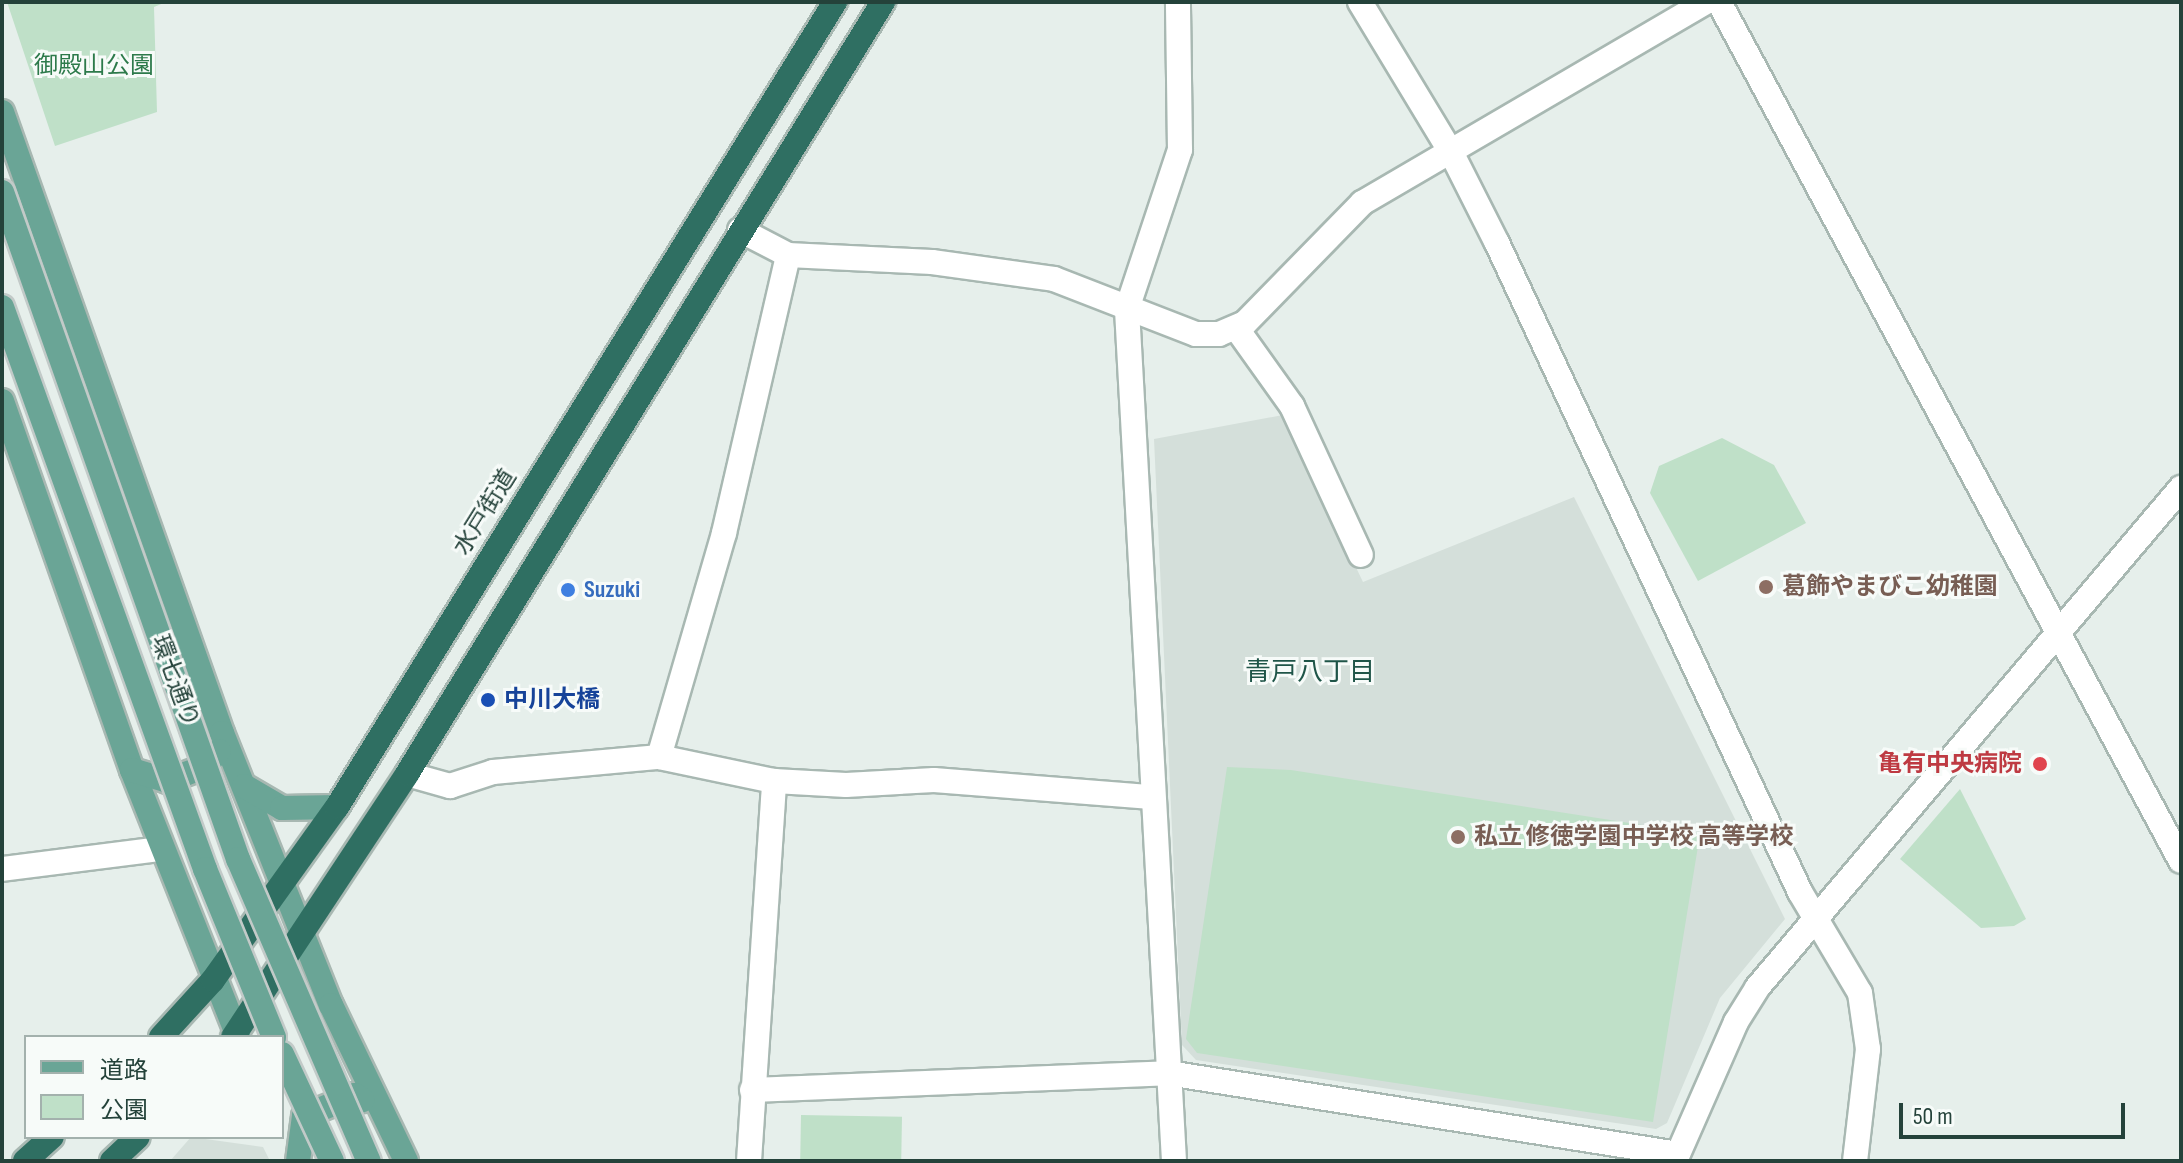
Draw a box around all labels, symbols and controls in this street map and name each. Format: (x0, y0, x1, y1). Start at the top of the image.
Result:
park label: 御殿山公園 (34, 52, 154, 80)
street label: 水戸街道 (447, 464, 523, 560)
place label: 葛飾やまびこ幼稚園 (1782, 573, 1998, 601)
place label: Suzuki (584, 576, 640, 604)
marker: 葛飾やまびこ幼稚園 (1757, 578, 1775, 596)
marker: Suzuki (559, 581, 577, 599)
street label: 環七通り (145, 631, 205, 731)
district label: 青戸八丁目 (1245, 657, 1375, 689)
place label: 中川大橋 (504, 686, 600, 714)
marker: 中川大橋 (479, 691, 497, 709)
place label: 亀有中央病院 (1878, 750, 2022, 778)
marker: 亀有中央病院 (2029, 753, 2051, 775)
place label: 私立 修徳学園中学校 高等学校 (1474, 823, 1793, 851)
marker: 私立 修徳学園中学校 高等学校 (1449, 828, 1467, 846)
legend (24, 1035, 284, 1139)
text: 道路 (100, 1056, 148, 1085)
scale bar (1903, 1087, 2129, 1137)
text: 公園 (100, 1096, 148, 1125)
text: 50 m (1913, 1102, 1953, 1131)

